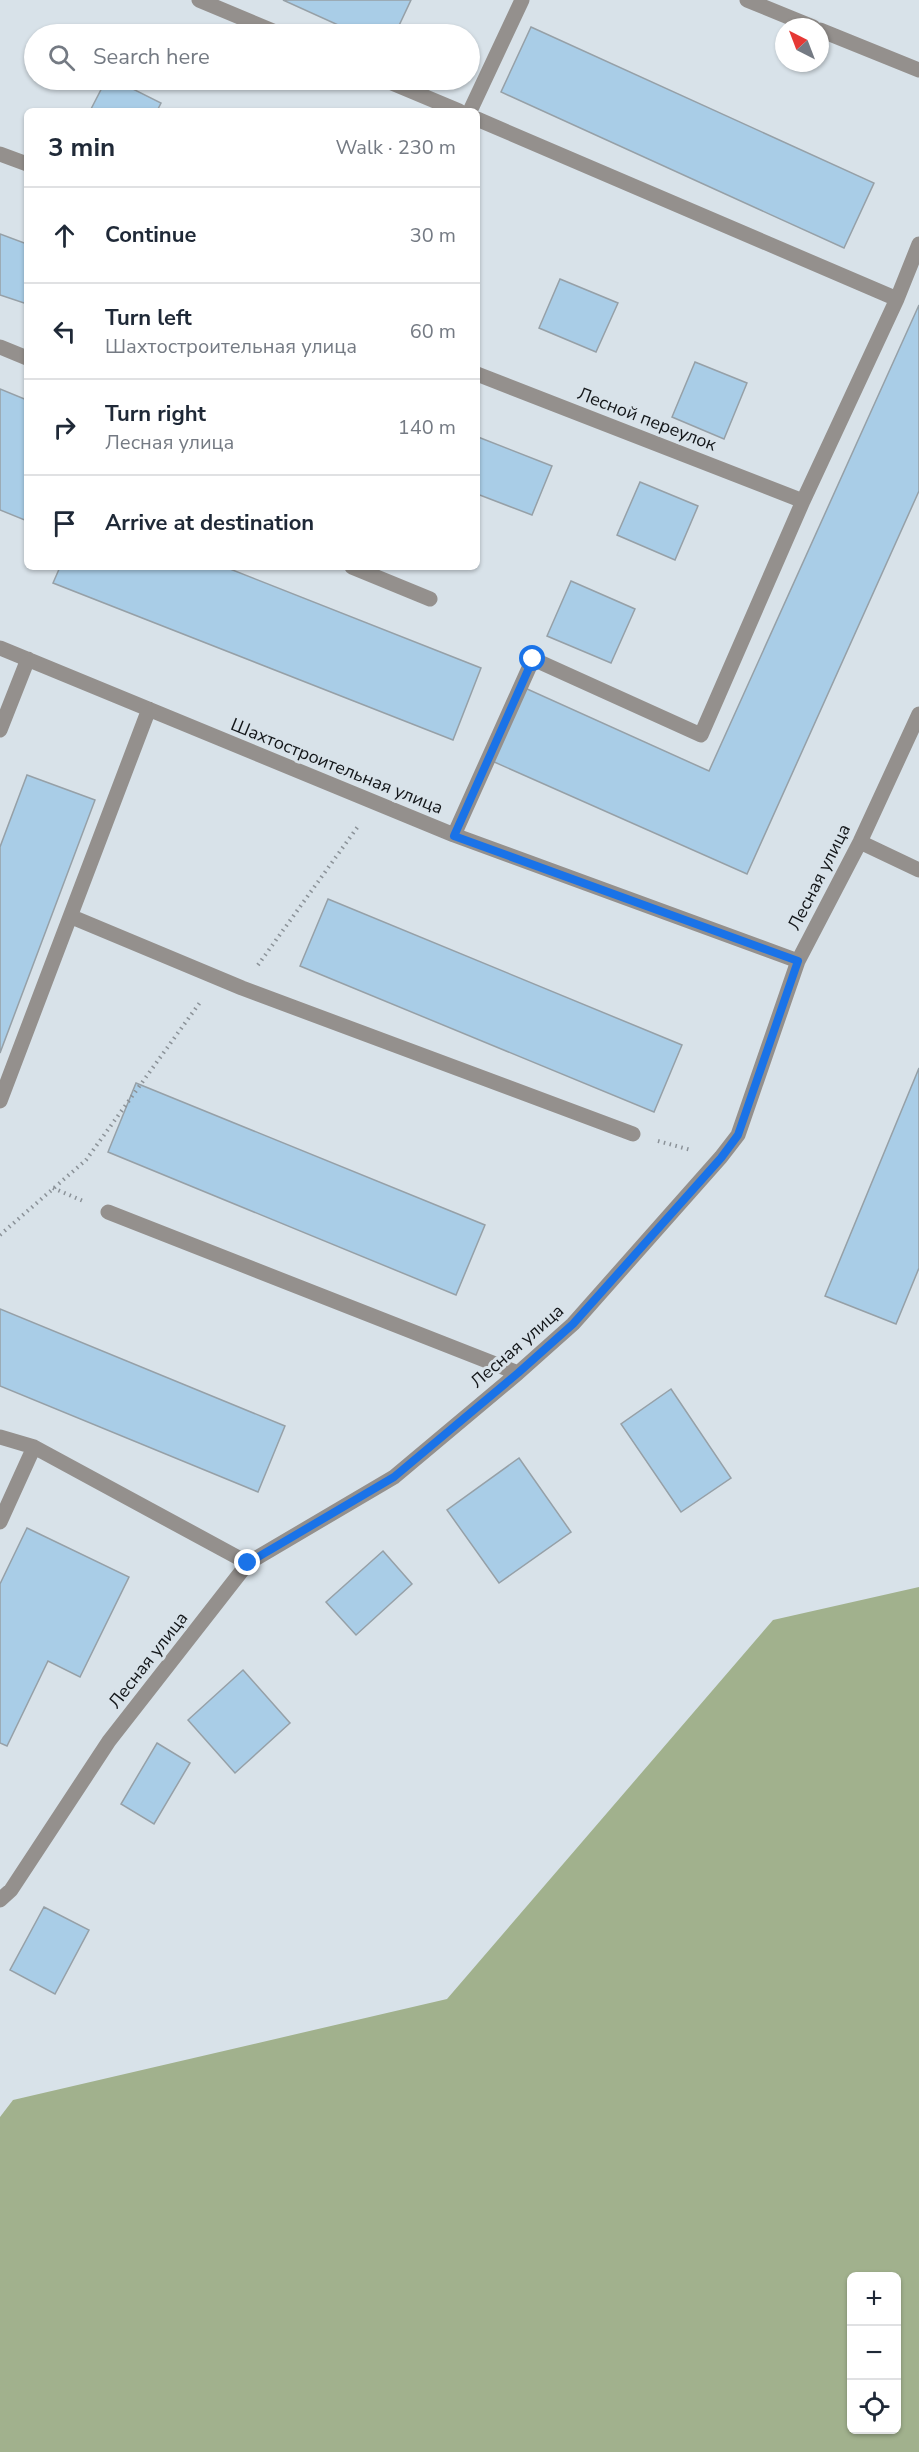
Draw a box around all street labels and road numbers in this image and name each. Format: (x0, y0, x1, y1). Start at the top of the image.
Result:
street label: Лесной переулок (574, 381, 720, 457)
street label: Шахтостроительная улица (227, 712, 447, 820)
street label: Лесная улица (782, 820, 856, 934)
street label: Лесная улица (465, 1299, 569, 1393)
street label: Лесная улица (103, 1607, 193, 1713)

